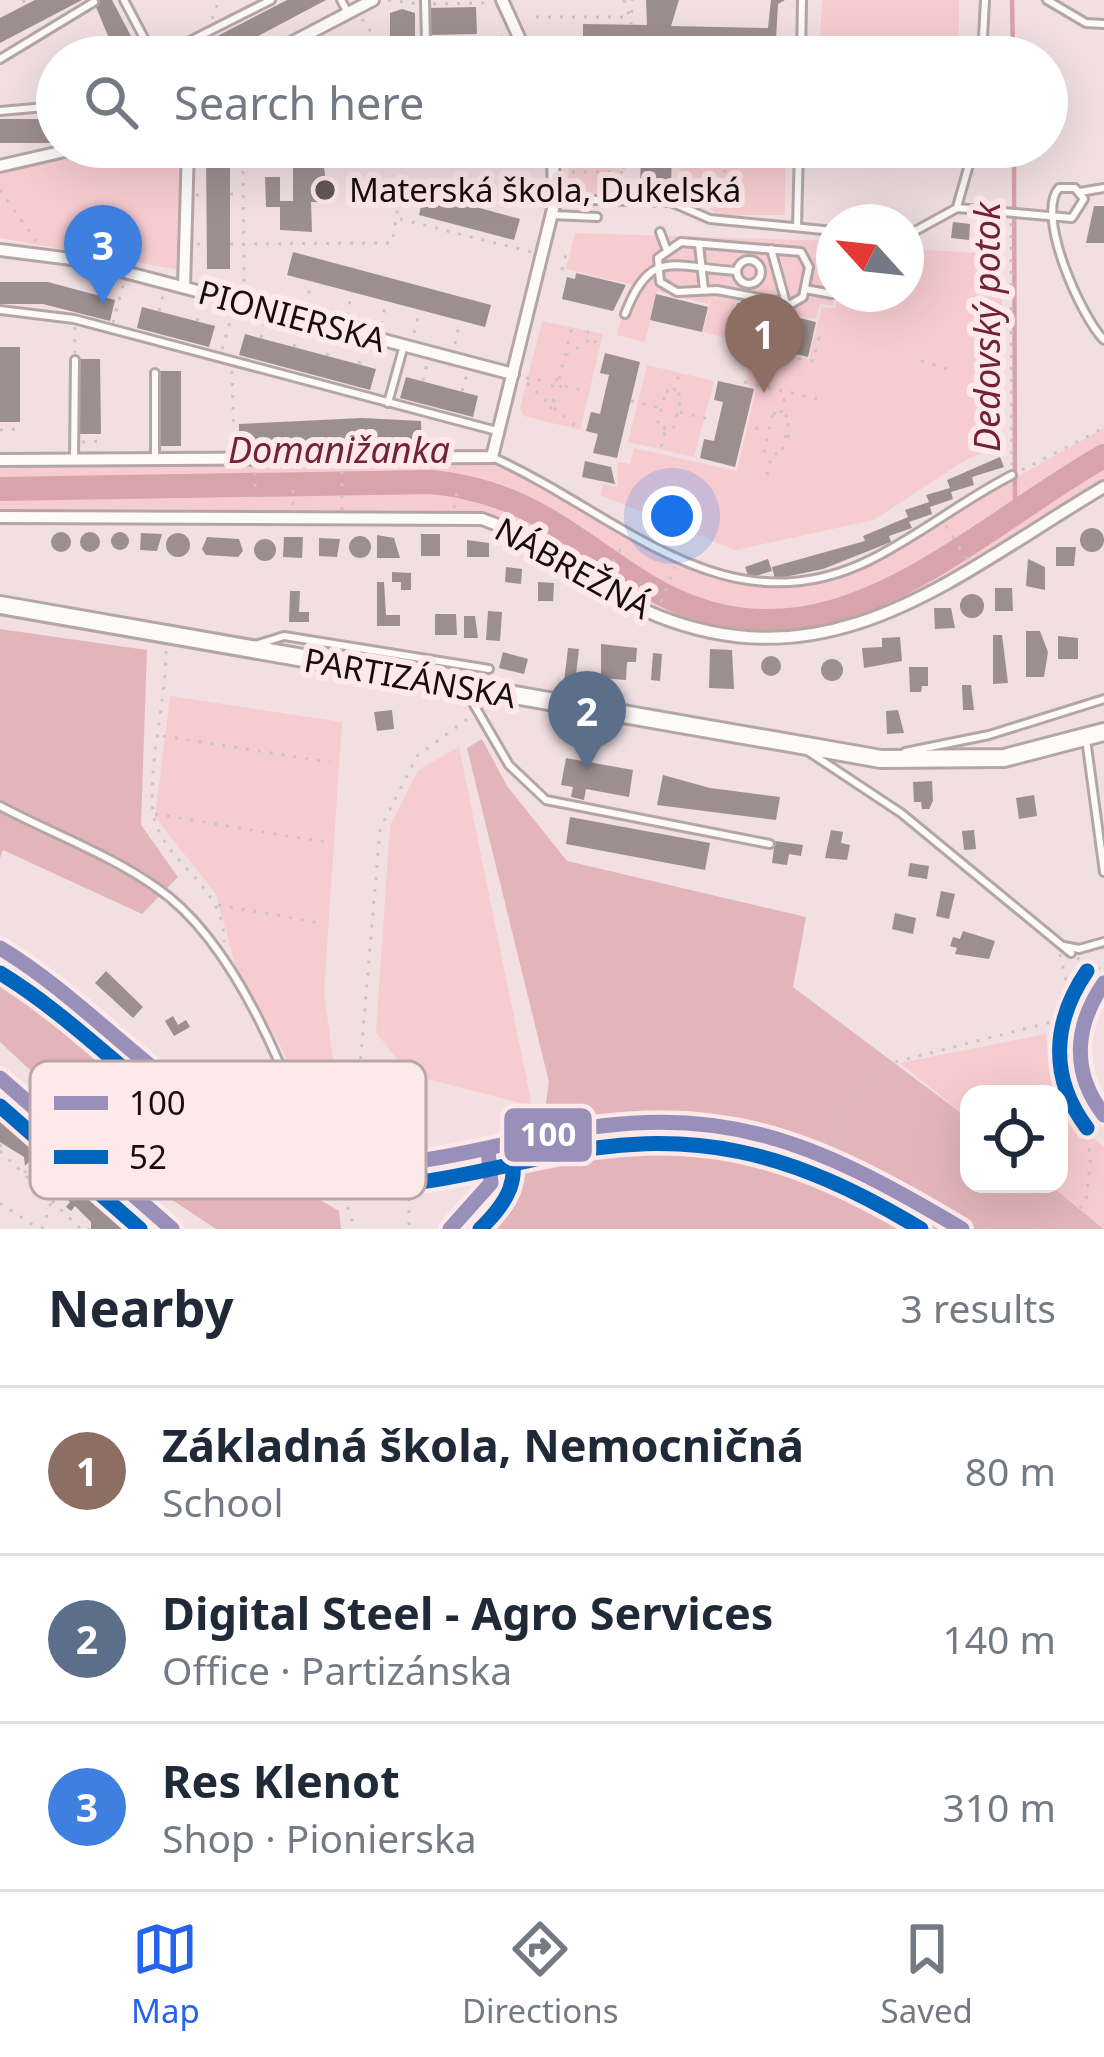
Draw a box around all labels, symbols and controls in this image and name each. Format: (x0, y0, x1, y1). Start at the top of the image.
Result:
search box (36, 36, 1068, 168)
icon: search (78, 69, 144, 135)
text: Search here (174, 72, 424, 133)
place label: Materská škola, Dukelská (349, 167, 741, 212)
marker: Materská škola, Dukelská (312, 177, 338, 203)
water label: Dedovský potok (962, 201, 1011, 452)
north arrow (816, 204, 924, 312)
pin: 3 (64, 205, 142, 304)
street label: PIONIERSKA (194, 269, 391, 362)
pin: 1 (725, 294, 803, 393)
water label: Domanižanka (228, 425, 450, 474)
your location (642, 486, 702, 546)
street label: NÁBREŽNÁ (487, 506, 660, 629)
street label: PARTIZÁNSKA (301, 637, 520, 718)
pin: 2 (548, 671, 626, 770)
legend (30, 1061, 426, 1199)
text: 100 (129, 1080, 186, 1125)
map controls (960, 1085, 1068, 1193)
button: locate (960, 1085, 1068, 1193)
line badge: 100 (502, 1106, 594, 1164)
text: 100 (520, 1111, 576, 1156)
text: 52 (129, 1134, 167, 1179)
text: Nearby (48, 1272, 234, 1342)
text: 3 results (901, 1281, 1056, 1334)
text: Základná škola, Nemocničná (162, 1414, 804, 1475)
text: 1 (76, 1444, 98, 1497)
text: 80 m (965, 1444, 1056, 1497)
text: School (162, 1475, 284, 1528)
text: Digital Steel - Agro Services (162, 1582, 773, 1643)
text: 2 (76, 1612, 98, 1665)
text: 140 m (942, 1612, 1056, 1665)
text: Office · Partizánska (162, 1643, 512, 1696)
text: Res Klenot (162, 1750, 400, 1811)
text: 3 (76, 1780, 98, 1833)
text: 310 m (942, 1780, 1056, 1833)
text: Shop · Pionierska (162, 1811, 477, 1864)
tab: Map (131, 1916, 200, 2033)
tab: Directions (462, 1916, 619, 2033)
tab: Saved (881, 1916, 973, 2033)

